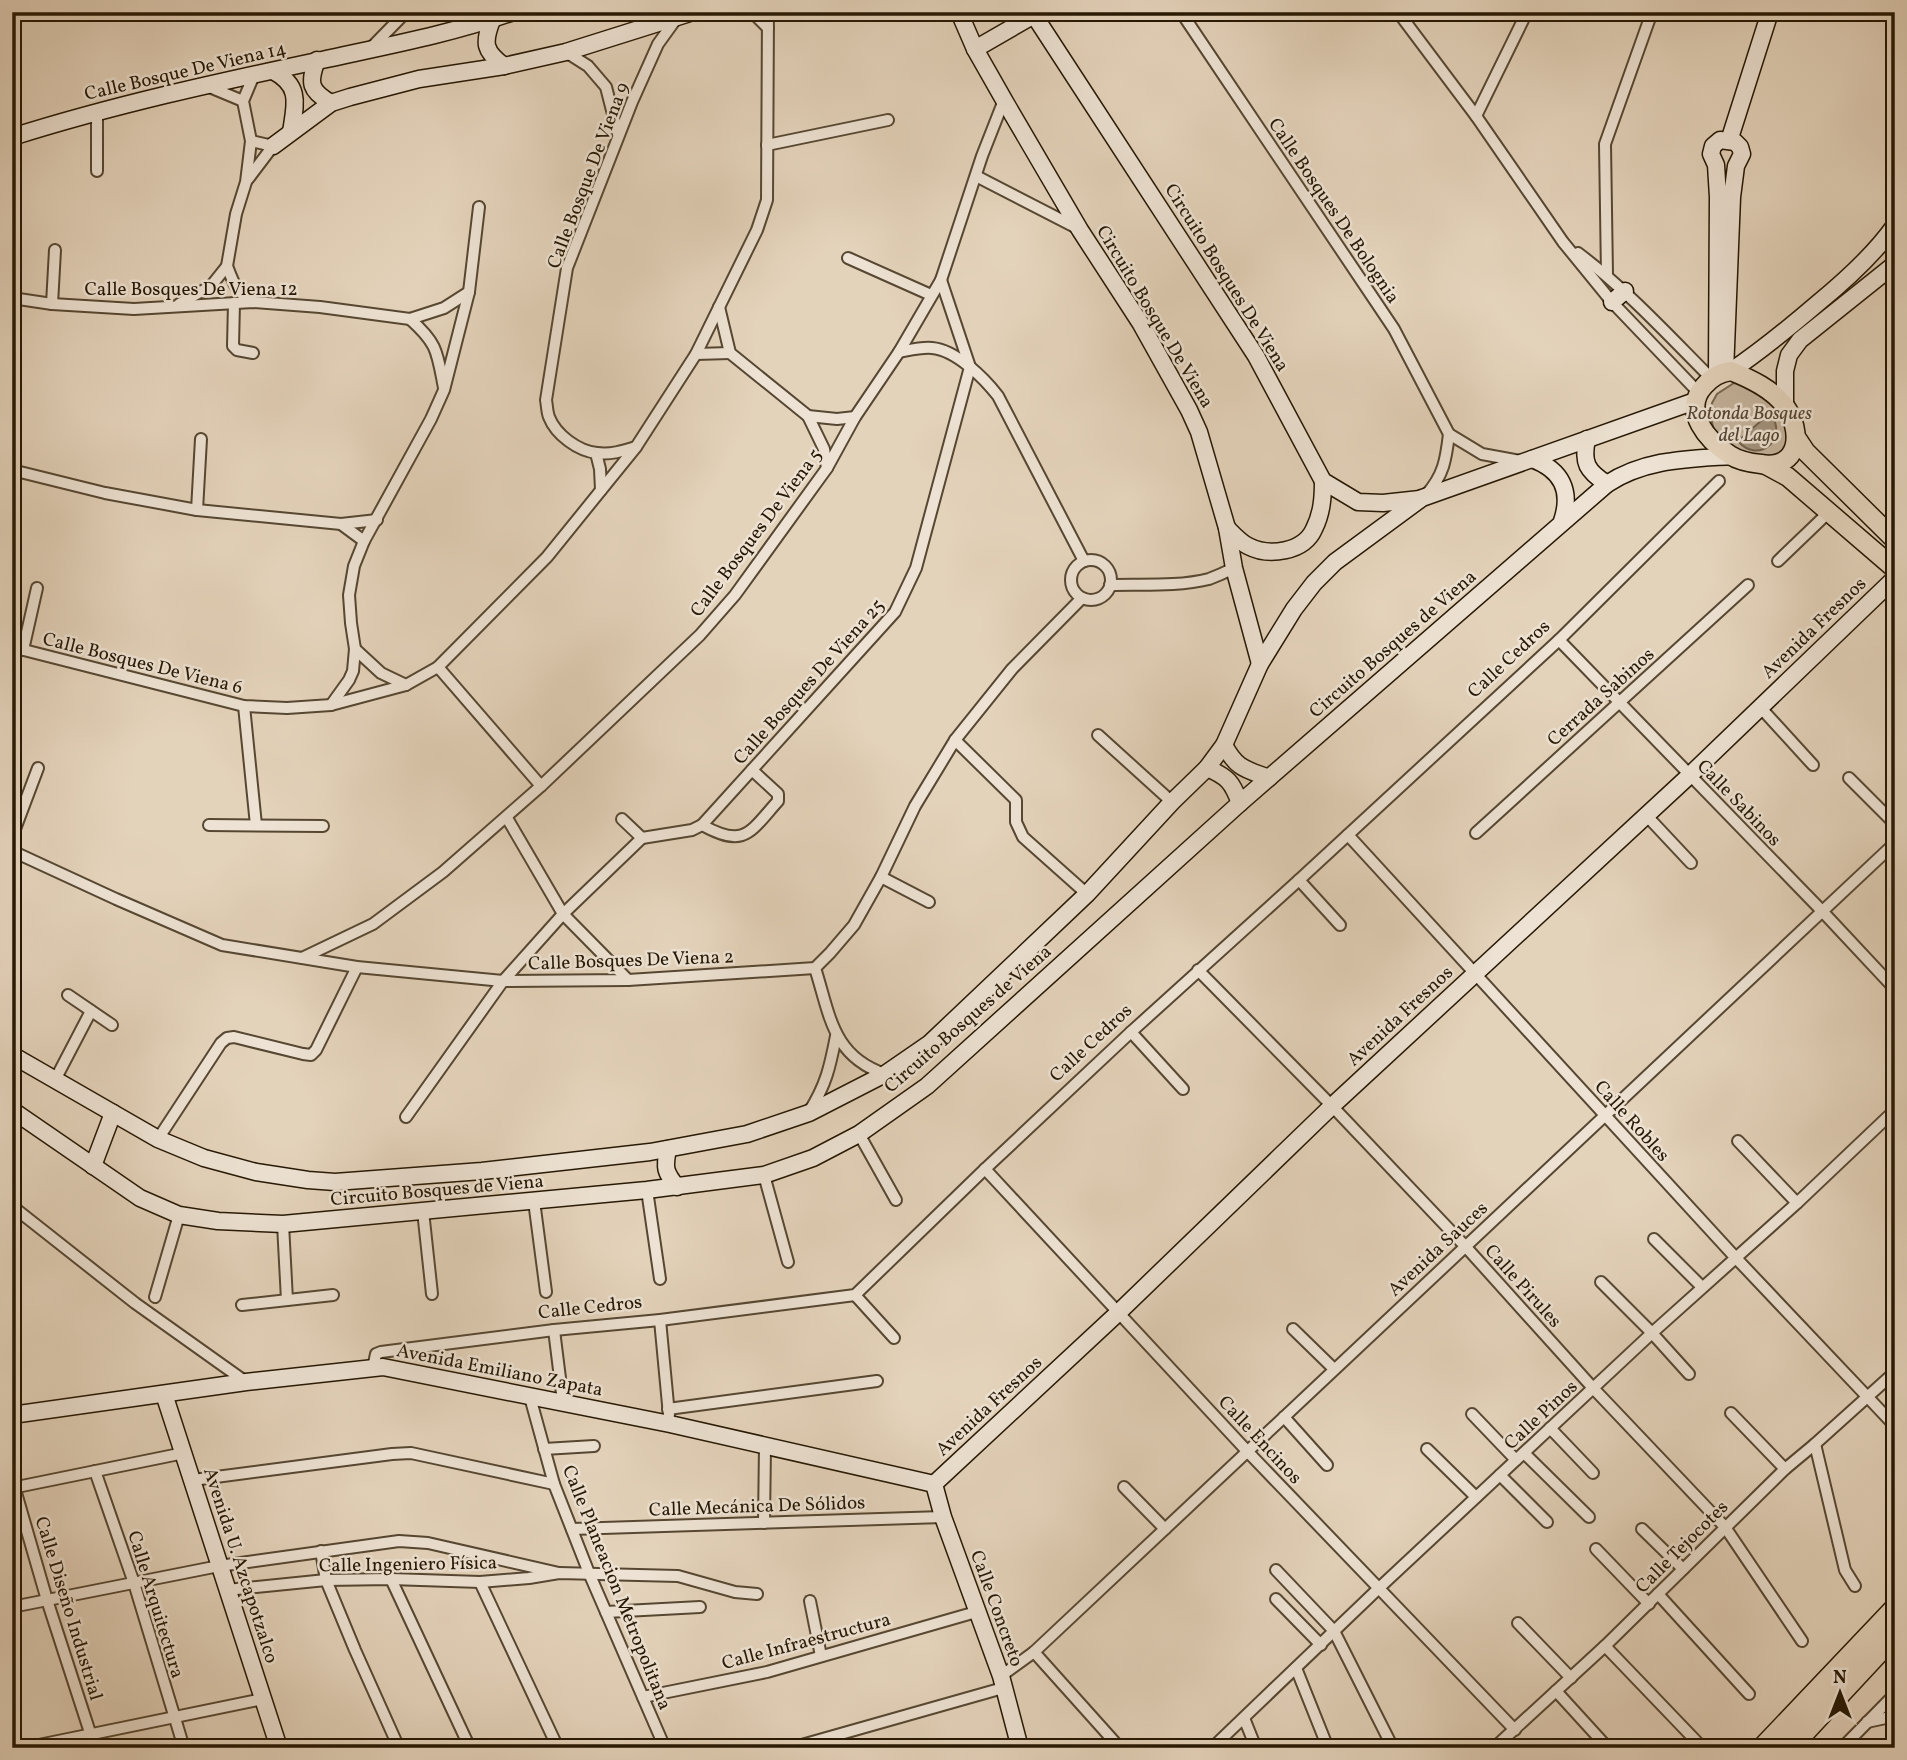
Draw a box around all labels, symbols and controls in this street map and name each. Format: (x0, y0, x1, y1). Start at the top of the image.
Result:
street label: Calle Bosque De Viena 14 (82, 36, 289, 108)
street label: Calle Bosque De Viena 9 (541, 79, 636, 273)
street label: Calle Bosques De Bolognia (1261, 113, 1405, 309)
street label: Circuito Bosques De Viena (1158, 179, 1295, 377)
street label: Circuito Bosque De Viena (1089, 221, 1219, 413)
street label: Calle Bosques De Viena 12 (84, 277, 298, 303)
park label: Rotonda Bosques del Lago (1686, 401, 1812, 449)
street label: Calle Bosques De Viena 5 (685, 444, 829, 623)
street label: Circuito Bosques de Viena (1304, 564, 1483, 725)
street label: Avenida Fresnos (1756, 572, 1873, 685)
street label: Calle Bosques De Viena 25 (728, 594, 891, 771)
street label: Calle Cedros (1462, 614, 1556, 705)
street label: Calle Bosques De Viena 6 (40, 626, 245, 701)
street label: Cerrada Sabinos (1542, 642, 1661, 753)
street label: Calle Sabinos (1690, 754, 1787, 853)
street label: Circuito Bosques de Viena (879, 939, 1058, 1100)
street label: Calle Bosques De Viena 2 (528, 944, 734, 978)
street label: Avenida Fresnos (1341, 960, 1459, 1073)
street label: Calle Cedros (1044, 998, 1138, 1089)
street label: Calle Robles (1588, 1075, 1675, 1168)
street label: Circuito Bosques de Viena (329, 1169, 545, 1213)
street label: Avenida Sauces (1383, 1196, 1494, 1303)
street label: Calle Pirules (1478, 1239, 1567, 1334)
street label: Calle Cedros (537, 1290, 643, 1326)
street label: Avenida Emiliano Zapata (394, 1338, 605, 1404)
street label: Avenida Fresnos (930, 1350, 1048, 1463)
street label: Calle Pinos (1499, 1374, 1584, 1456)
street label: Calle Encinos (1212, 1390, 1307, 1490)
street label: Calle Planeacion Metropolitana (555, 1462, 677, 1714)
street label: Avenida U. Azcapotzalco (196, 1464, 284, 1667)
street label: Calle Mecánica De Sólidos (648, 1490, 866, 1524)
street label: Calle Tejocotes (1630, 1495, 1735, 1600)
street label: Calle Diseño Industrial (28, 1513, 109, 1704)
street label: Calle Arquitectura (120, 1528, 190, 1682)
street label: Calle Concreto (963, 1547, 1029, 1670)
street label: Calle Ingeniero Física (319, 1550, 497, 1580)
street label: Calle Infraestructura (719, 1607, 894, 1677)
north arrow (1806, 1658, 1876, 1728)
text: N (1833, 1665, 1847, 1691)

